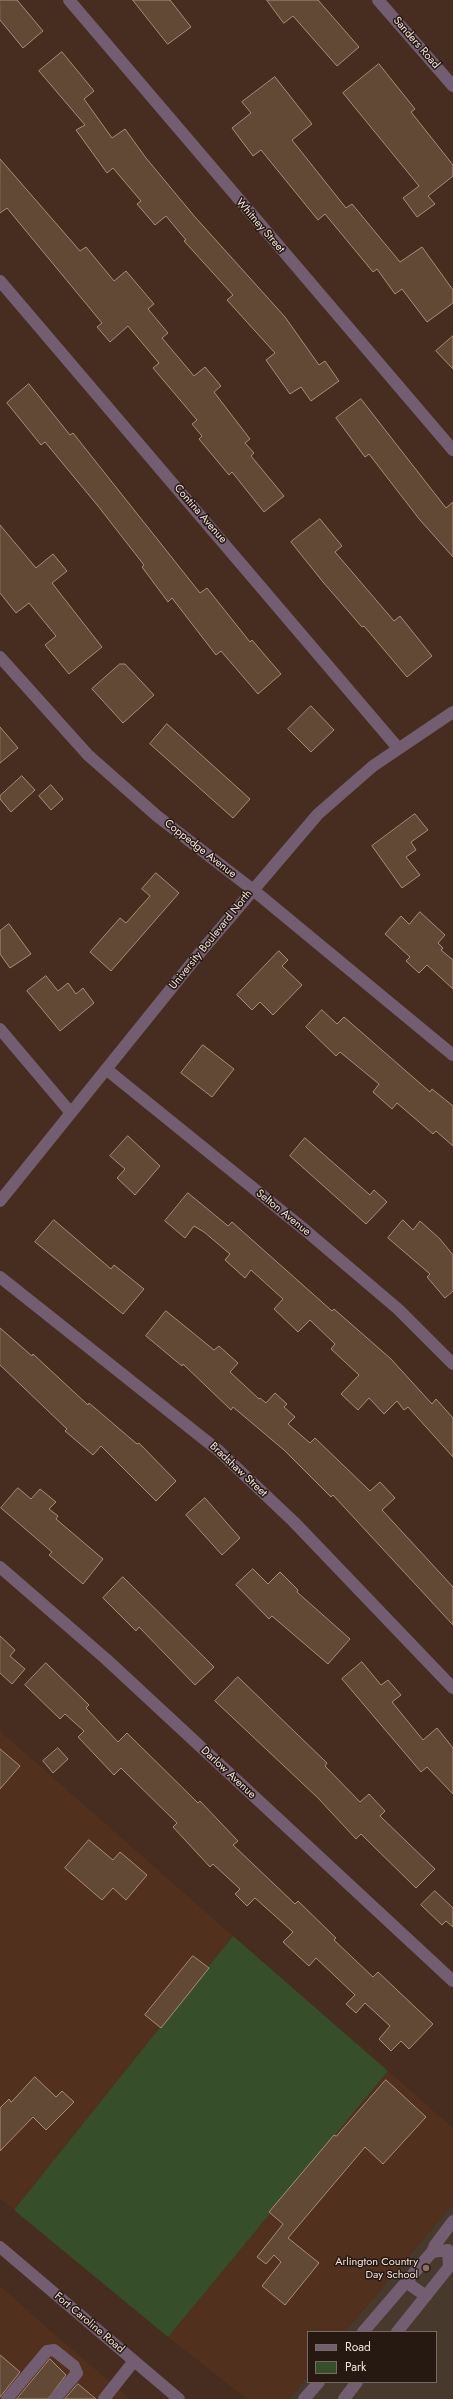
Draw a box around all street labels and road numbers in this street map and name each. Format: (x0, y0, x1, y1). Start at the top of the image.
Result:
street label: Sanders Road (390, 14, 442, 72)
street label: Whitney Street (233, 196, 287, 256)
street label: Contina Avenue (171, 482, 229, 546)
street label: Coppedge Avenue (161, 817, 239, 881)
street label: University Boulevard North (167, 888, 255, 992)
street label: Selton Avenue (253, 1187, 313, 1239)
street label: Bradshaw Street (206, 1440, 270, 1500)
street label: Darlow Avenue (198, 1744, 258, 1802)
street label: Fort Caroline Road (51, 2290, 127, 2356)

